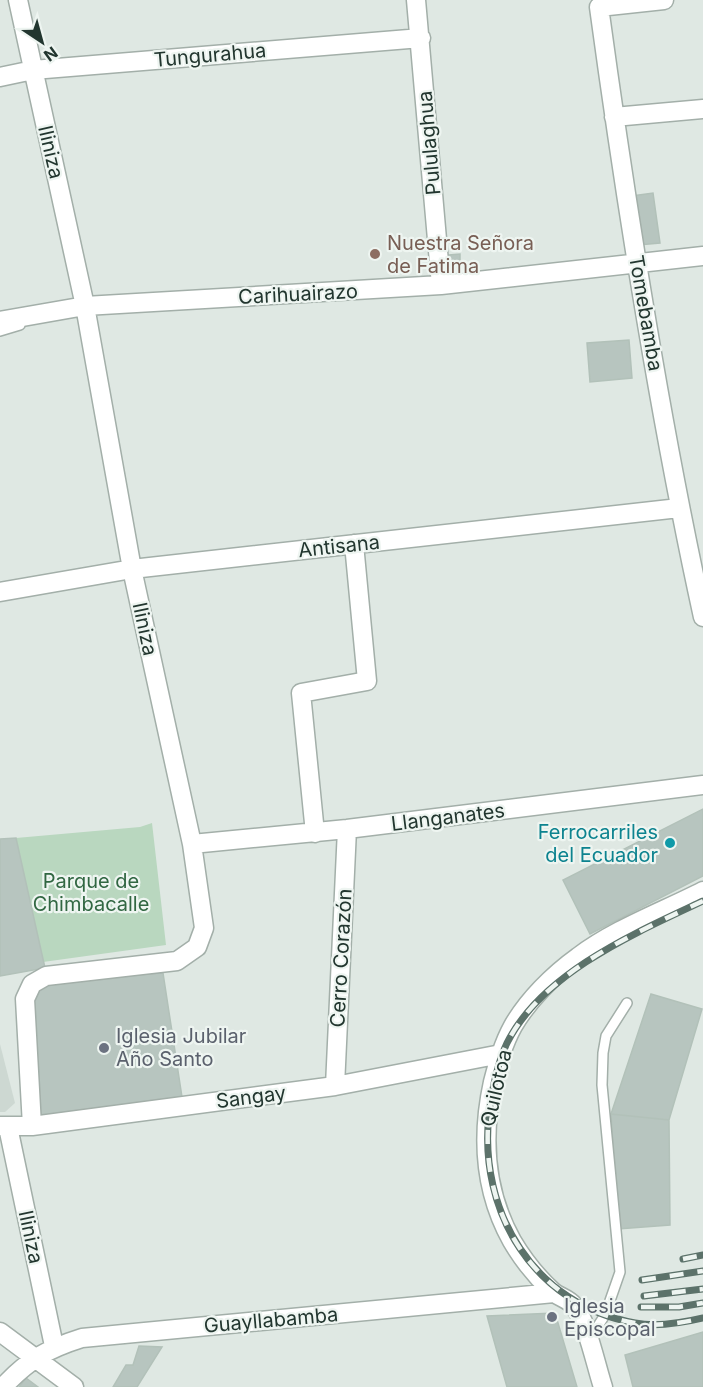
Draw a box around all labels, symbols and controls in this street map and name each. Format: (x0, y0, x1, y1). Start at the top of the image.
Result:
north arrow (12, 12, 72, 72)
street label: Tungurahua (153, 38, 267, 72)
text: N (40, 42, 62, 66)
street label: Pululaghua (412, 90, 446, 196)
street label: Iliniza (33, 123, 69, 181)
place label: Nuestra Señora de Fatima (387, 231, 534, 278)
marker: Nuestra Señora de Fatima (368, 247, 382, 261)
street label: Tomebamba (624, 253, 668, 373)
street label: Carihuairazo (238, 279, 358, 309)
street label: Antisana (297, 530, 381, 562)
street label: Iliniza (128, 600, 162, 658)
street label: Llanganates (390, 798, 506, 836)
place label: Ferrocarriles del Ecuador (538, 820, 658, 867)
marker: Ferrocarriles del Ecuador (663, 836, 677, 850)
park label: Parque de Chimbacalle (33, 869, 149, 916)
street label: Cerro Corazón (325, 888, 357, 1028)
place label: Iglesia Jubilar Año Santo (116, 1024, 247, 1071)
marker: Iglesia Jubilar Año Santo (97, 1041, 111, 1055)
street label: Quilotoa (475, 1047, 517, 1129)
street label: Sangay (215, 1081, 287, 1113)
street label: Iliniza (14, 1208, 48, 1266)
place label: Iglesia Episcopal (564, 1294, 656, 1341)
street label: Guayllabamba (203, 1302, 339, 1338)
marker: Iglesia Episcopal (545, 1310, 559, 1324)

